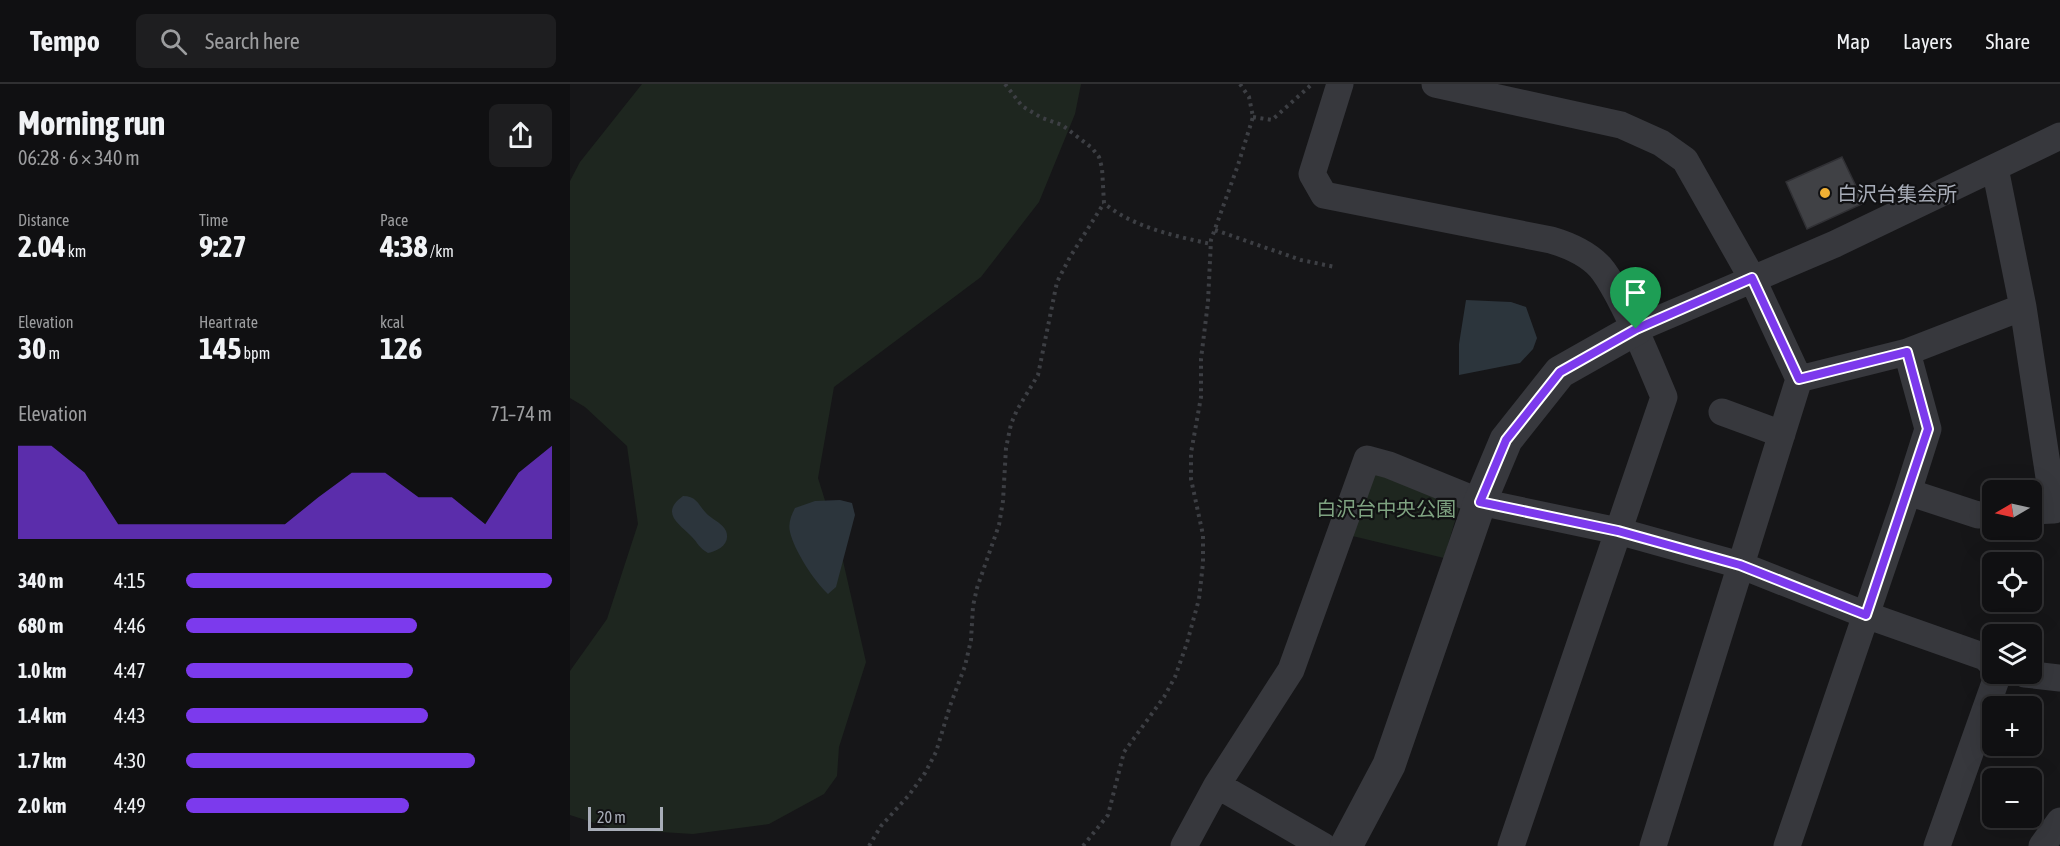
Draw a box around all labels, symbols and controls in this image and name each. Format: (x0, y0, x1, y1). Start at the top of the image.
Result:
search box (136, 14, 556, 68)
text: Tempo (30, 25, 100, 57)
icon: search (157, 25, 190, 58)
text: Search here (205, 28, 300, 54)
text: Map (1836, 29, 1870, 53)
text: Layers (1903, 29, 1953, 53)
text: Share (1986, 29, 2030, 53)
text: Morning run (18, 104, 165, 142)
button: share (489, 104, 552, 167)
text: 06:28 · 6 × 340 m (18, 146, 140, 169)
place label: 白沢台集会所 (1837, 182, 1957, 205)
marker: 白沢台集会所 (1818, 186, 1832, 200)
text: Distance (18, 211, 69, 229)
text: Time (199, 211, 228, 229)
text: Pace (380, 211, 408, 229)
text: 2.04 (18, 229, 66, 263)
text: 9:27 (199, 229, 247, 263)
text: 4:38 (380, 229, 428, 263)
text: km (66, 242, 86, 260)
text: /km (428, 242, 454, 260)
pin (1610, 267, 1661, 329)
icon: arrive (1619, 276, 1652, 309)
text: Elevation (18, 313, 73, 331)
text: Heart rate (199, 313, 258, 331)
text: kcal (380, 313, 404, 331)
text: 30 (18, 331, 46, 365)
text: 145 (199, 331, 241, 365)
text: 126 (380, 331, 422, 365)
text: m (46, 344, 60, 362)
text: bpm (241, 344, 270, 362)
text: Elevation (18, 402, 87, 425)
text: 71–74 m (490, 402, 552, 425)
north arrow (1982, 480, 2042, 540)
map controls (1982, 480, 2042, 828)
park label: 白沢台中央公園 (1316, 497, 1456, 520)
button: locate (1982, 552, 2042, 612)
text: 340 m (18, 569, 63, 592)
text: 4:15 (114, 569, 146, 592)
text: 680 m (18, 614, 63, 637)
text: 4:46 (114, 614, 146, 637)
button: layers (1982, 624, 2042, 684)
text: 1.0 km (18, 659, 66, 682)
text: 4:47 (114, 659, 146, 682)
button: + (1982, 696, 2042, 756)
text: 1.4 km (18, 704, 66, 727)
text: 4:43 (114, 704, 146, 727)
text: 1.7 km (18, 749, 66, 772)
text: 4:30 (114, 749, 146, 772)
button: − (1982, 768, 2042, 828)
text: 2.0 km (18, 794, 66, 817)
text: 4:49 (114, 794, 146, 817)
scale bar (588, 804, 663, 832)
text: 20 m (597, 808, 626, 826)

